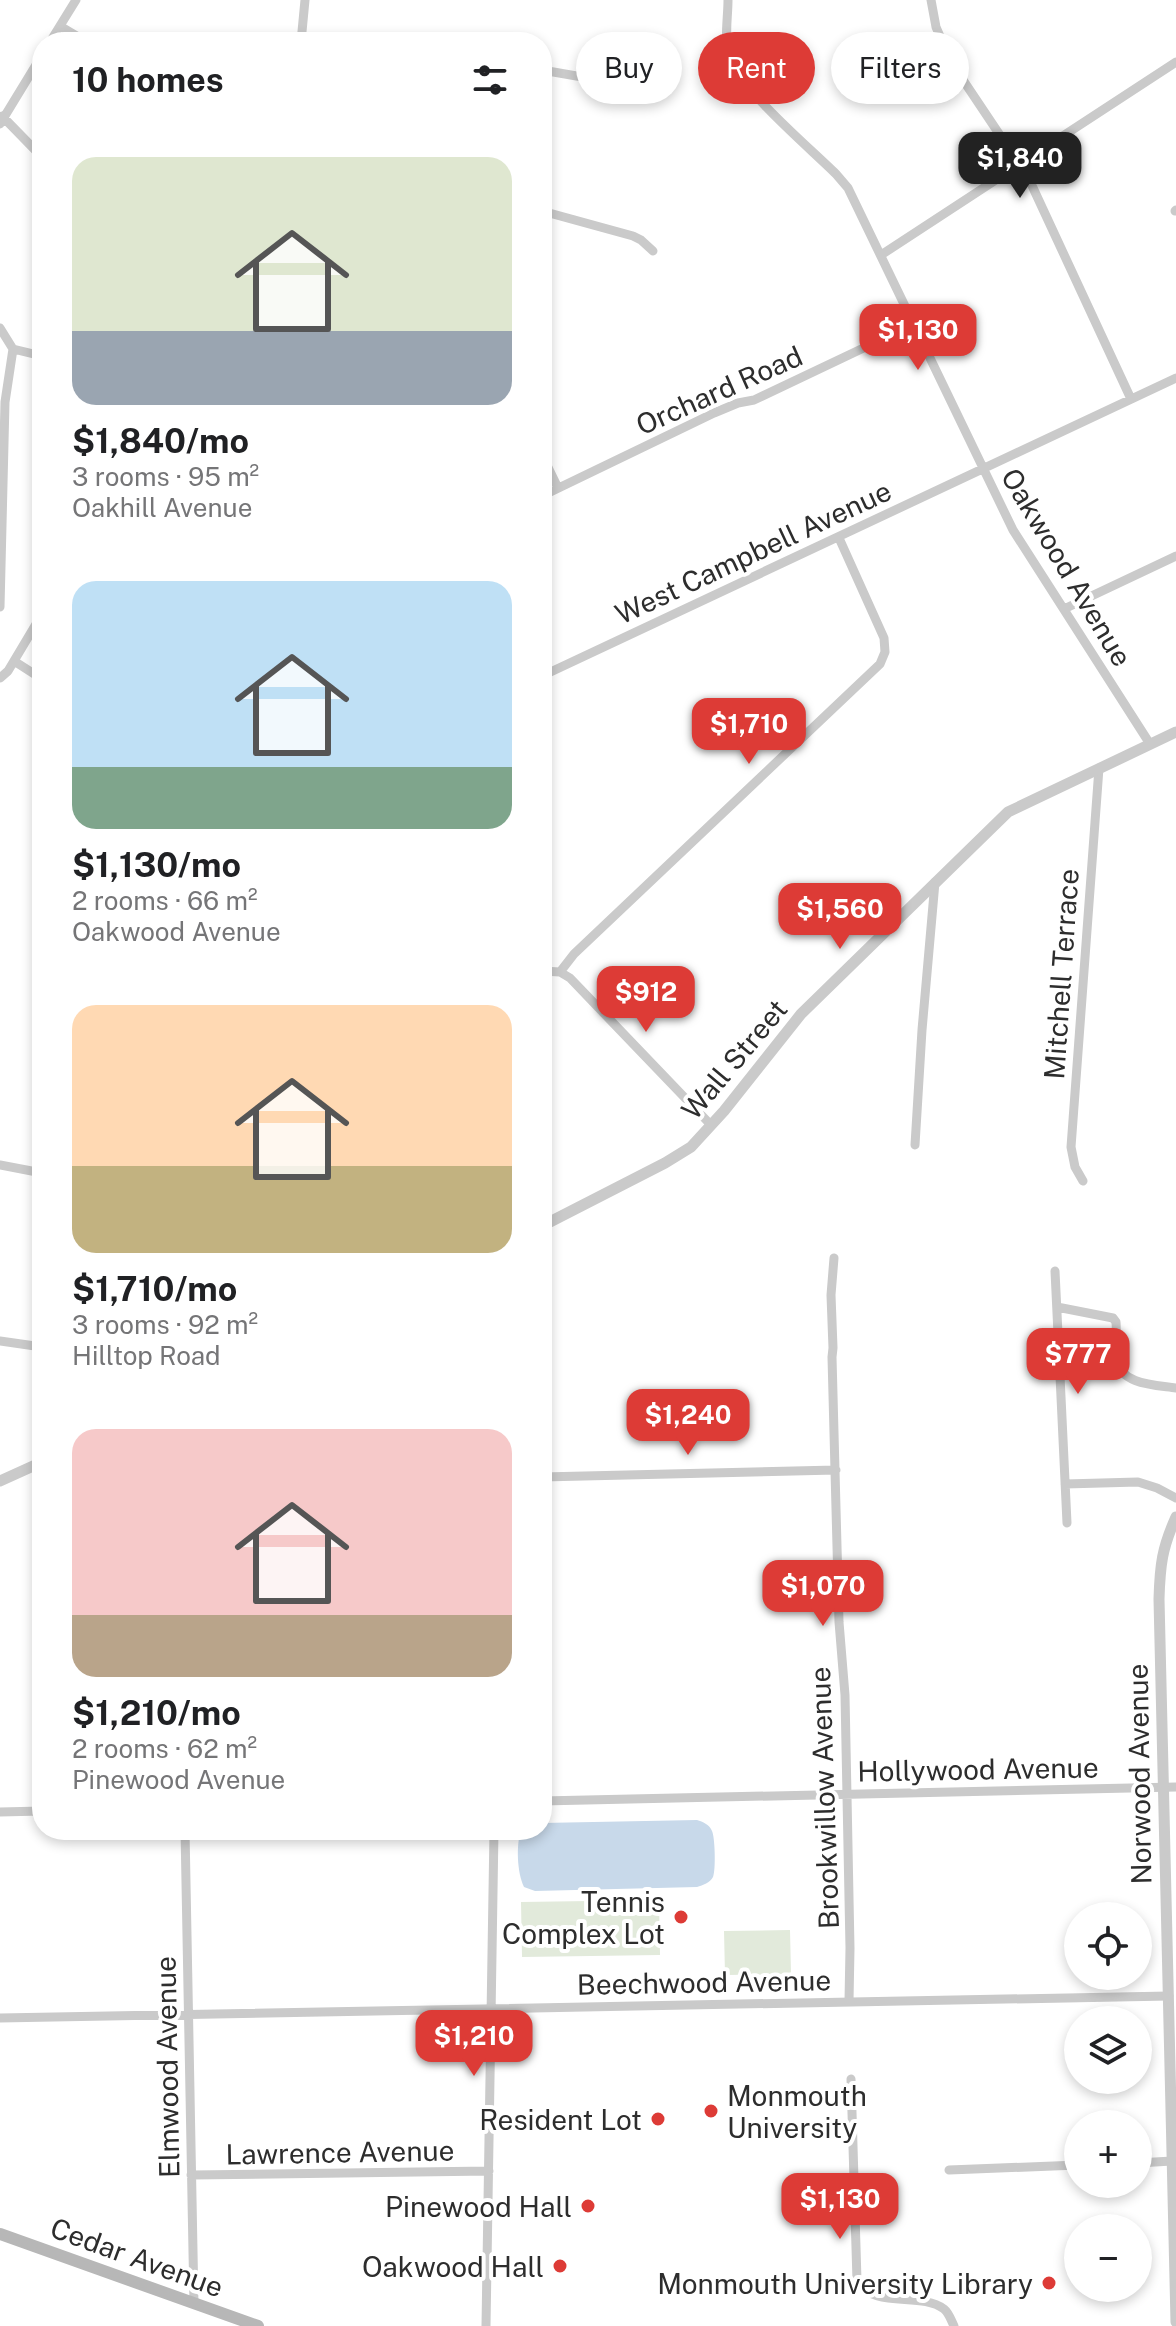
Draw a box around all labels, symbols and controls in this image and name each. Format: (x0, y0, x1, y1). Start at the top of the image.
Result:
chip: Buy (576, 32, 682, 104)
chip: Rent (698, 32, 815, 104)
chip: Filters (831, 32, 969, 104)
icon: filters (468, 58, 512, 102)
text: 10 homes (72, 60, 224, 100)
pin: $1,840 (955, 132, 1085, 200)
text: $1,840 (976, 142, 1064, 173)
icon: home (220, 209, 364, 353)
pin: $1,130 (853, 304, 983, 372)
text: $1,130 (877, 314, 959, 345)
street label: Orchard Road (631, 339, 807, 441)
text: $1,840/mo (72, 421, 249, 461)
text: 3 rooms · 95 m² (72, 461, 259, 492)
street label: Oakwood Avenue (995, 462, 1139, 672)
street label: West Campbell Avenue (610, 474, 896, 630)
text: Oakhill Avenue (72, 492, 252, 523)
icon: home (220, 633, 364, 777)
pin: $1,710 (684, 698, 814, 766)
text: $1,710 (710, 708, 788, 739)
text: $1,130/mo (72, 845, 241, 885)
street label: Mitchell Terrace (1037, 868, 1085, 1080)
pin: $1,560 (775, 883, 905, 951)
text: 2 rooms · 66 m² (72, 885, 258, 916)
text: $1,560 (796, 893, 884, 924)
text: Oakwood Avenue (72, 916, 281, 947)
pin: $912 (599, 966, 693, 1034)
text: $912 (615, 976, 677, 1007)
street label: Wall Street (674, 992, 794, 1126)
icon: home (220, 1057, 364, 1201)
text: $1,710/mo (72, 1269, 237, 1309)
text: 3 rooms · 92 m² (72, 1309, 258, 1340)
pin: $777 (1031, 1328, 1125, 1396)
text: $777 (1045, 1338, 1111, 1369)
text: Hilltop Road (72, 1340, 221, 1371)
pin: $1,240 (623, 1389, 753, 1457)
text: $1,240 (645, 1399, 731, 1430)
icon: home (220, 1481, 364, 1625)
pin: $1,070 (758, 1560, 888, 1628)
text: $1,070 (780, 1570, 866, 1601)
street label: Norwood Avenue (1121, 1663, 1157, 1885)
street label: Brookwillow Avenue (803, 1666, 845, 1930)
text: $1,210/mo (72, 1693, 241, 1733)
text: 2 rooms · 62 m² (72, 1733, 257, 1764)
street label: Hollywood Avenue (857, 1750, 1099, 1788)
text: Pinewood Avenue (72, 1764, 285, 1795)
place label: Tennis Complex Lot (502, 1885, 665, 1950)
map controls (1064, 1902, 1152, 2302)
button: locate (1064, 1902, 1152, 1990)
marker: Tennis Complex Lot (672, 1908, 690, 1926)
street label: Elmwood Avenue (149, 1956, 185, 2178)
street label: Beechwood Avenue (577, 1963, 831, 2001)
button: layers (1064, 2006, 1152, 2094)
pin: $1,210 (409, 2010, 539, 2078)
text: $1,210 (434, 2020, 514, 2051)
place label: Monmouth University (727, 2079, 867, 2144)
marker: Monmouth University (702, 2102, 720, 2120)
place label: Resident Lot (479, 2103, 642, 2136)
marker: Resident Lot (649, 2110, 667, 2128)
button: + (1064, 2110, 1152, 2198)
street label: Lawrence Avenue (225, 2134, 455, 2170)
pin: $1,130 (775, 2173, 905, 2241)
text: $1,130 (799, 2183, 881, 2214)
place label: Pinewood Hall (385, 2190, 572, 2223)
marker: Pinewood Hall (579, 2197, 597, 2215)
street label: Cedar Avenue (46, 2211, 228, 2303)
button: − (1064, 2214, 1152, 2302)
place label: Oakwood Hall (362, 2250, 544, 2283)
marker: Oakwood Hall (551, 2257, 569, 2275)
place label: Monmouth University Library (657, 2267, 1033, 2300)
marker: Monmouth University Library (1040, 2274, 1058, 2292)

